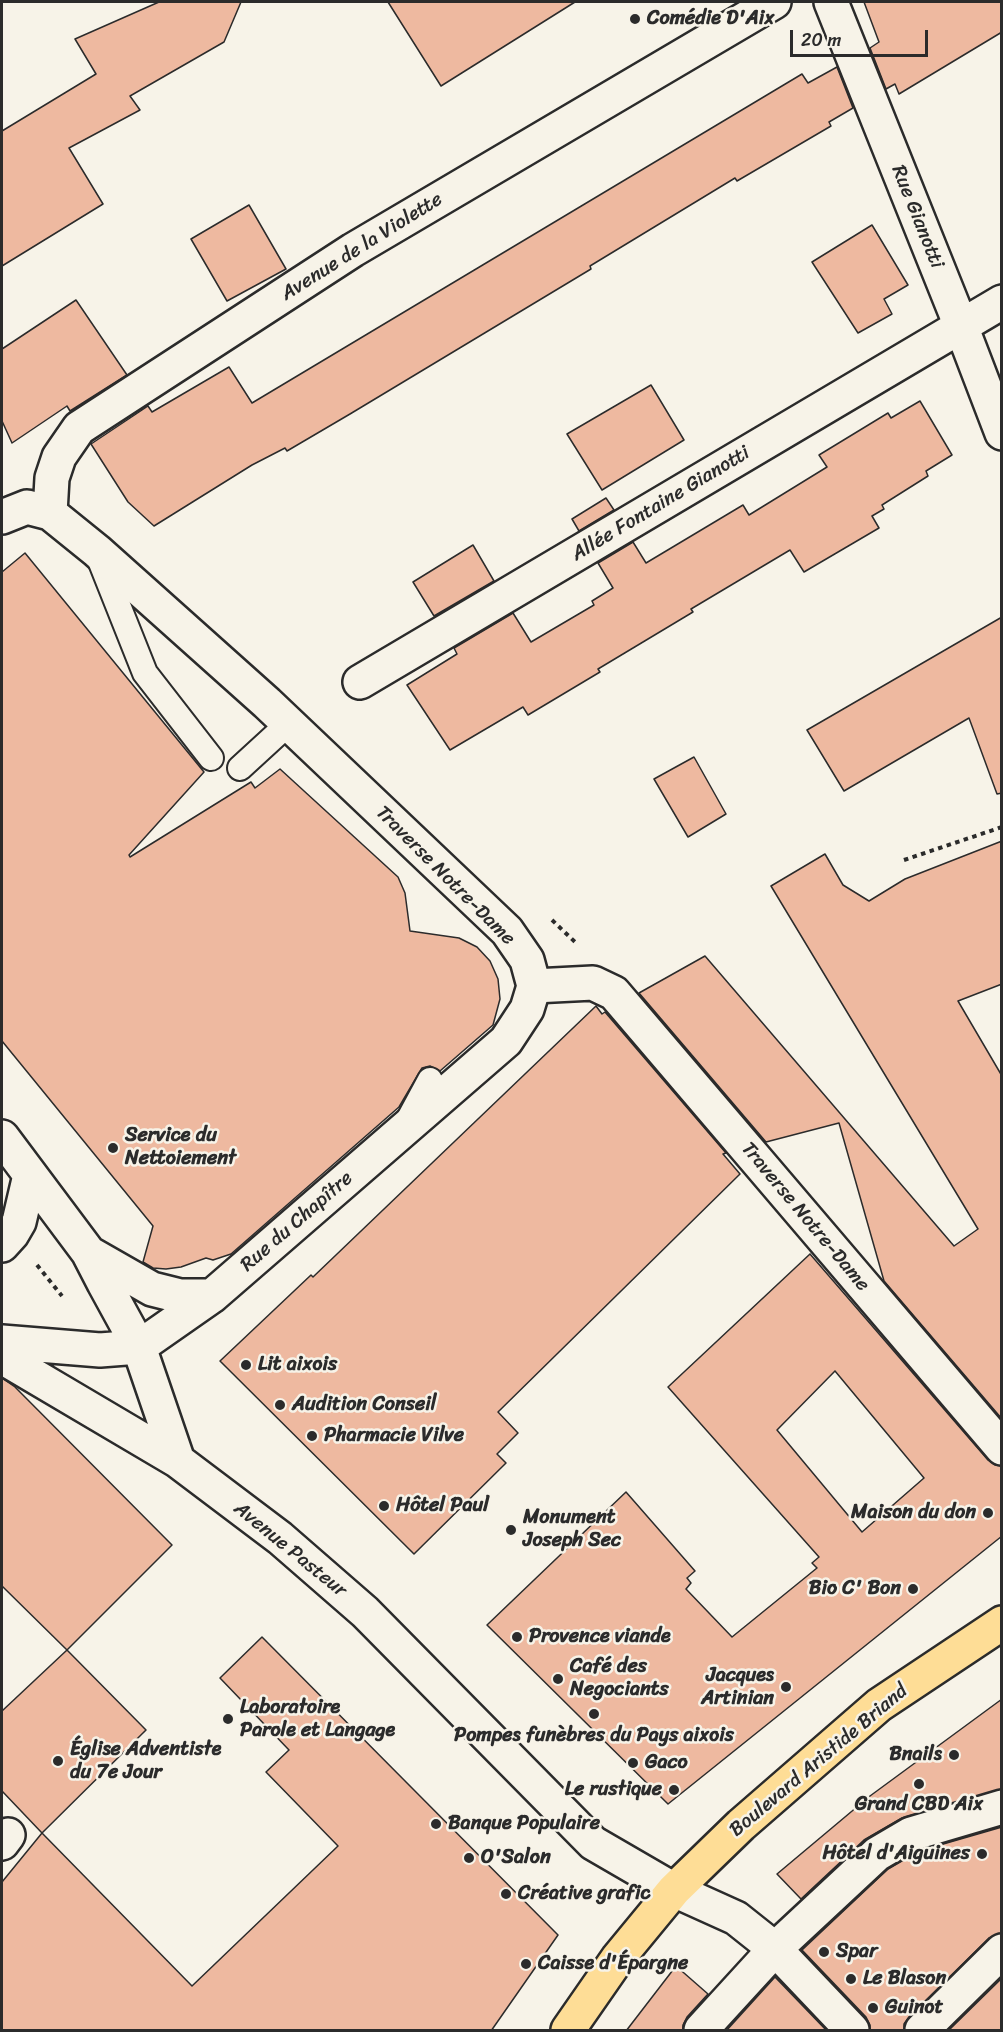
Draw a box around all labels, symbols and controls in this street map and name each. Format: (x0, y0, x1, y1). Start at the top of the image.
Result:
place label: Comédie D'Aix (647, 7, 774, 31)
marker: Comédie D'Aix (628, 12, 642, 26)
scale bar (793, 18, 931, 56)
text: 20 m (801, 24, 841, 56)
street label: Rue Gianotti (885, 162, 949, 272)
street label: Avenue de la Violette (277, 188, 447, 306)
street label: Allée Fontaine Gianotti (568, 441, 754, 567)
street label: Traverse Notre-Dame (370, 801, 520, 951)
place label: Service du Nettoiement (125, 1124, 236, 1171)
street label: Traverse Notre-Dame (736, 1137, 874, 1297)
marker: Service du Nettoiement (106, 1141, 120, 1155)
street label: Rue du Chapître (236, 1167, 358, 1277)
place label: Lit aixois (258, 1353, 337, 1377)
marker: Lit aixois (239, 1358, 253, 1372)
place label: Audition Conseil (292, 1393, 436, 1417)
marker: Audition Conseil (273, 1398, 287, 1412)
place label: Pharmacie Vilve (324, 1424, 464, 1448)
marker: Pharmacie Vilve (305, 1429, 319, 1443)
place label: Hôtel Paul (396, 1494, 489, 1518)
street label: Avenue Pasteur (229, 1497, 351, 1603)
marker: Hôtel Paul (377, 1499, 391, 1513)
place label: Maison du don (851, 1501, 976, 1525)
place label: Monument Joseph Sec (523, 1506, 621, 1553)
marker: Maison du don (981, 1506, 995, 1520)
marker: Monument Joseph Sec (504, 1523, 518, 1537)
place label: Bio C' Bon (809, 1577, 901, 1601)
marker: Bio C' Bon (906, 1582, 920, 1596)
place label: Provence viande (529, 1625, 671, 1649)
marker: Provence viande (510, 1630, 524, 1644)
place label: Café des Negociants (570, 1655, 669, 1702)
place label: Jacques Artinian (701, 1664, 774, 1711)
marker: Café des Negociants (551, 1672, 565, 1686)
street label: Boulevard Aristide Briand (725, 1680, 913, 1842)
marker: Jacques Artinian (779, 1680, 793, 1694)
place label: Laboratoire Parole et Langage (240, 1696, 395, 1743)
marker: Pompes funèbres du Pays aixois (587, 1707, 601, 1721)
marker: Laboratoire Parole et Langage (221, 1712, 235, 1726)
place label: Pompes funèbres du Pays aixois (454, 1724, 734, 1748)
place label: Église Adventiste du 7e Jour (70, 1738, 221, 1785)
place label: Bnails (889, 1743, 942, 1767)
marker: Bnails (947, 1748, 961, 1762)
place label: Gaco (645, 1751, 688, 1775)
marker: Église Adventiste du 7e Jour (51, 1754, 65, 1768)
marker: Gaco (626, 1756, 640, 1770)
marker: Grand CBD Aix (912, 1777, 926, 1791)
place label: Le rustique (565, 1778, 662, 1802)
marker: Le rustique (667, 1783, 681, 1797)
place label: Grand CBD Aix (855, 1793, 983, 1817)
place label: Banque Populaire (448, 1812, 600, 1836)
marker: Banque Populaire (429, 1817, 443, 1831)
place label: Hôtel d'Aiguines (822, 1842, 970, 1866)
place label: O'Salon (481, 1846, 551, 1870)
marker: Hôtel d'Aiguines (975, 1847, 989, 1861)
marker: O'Salon (462, 1851, 476, 1865)
place label: Créative grafic (518, 1882, 651, 1906)
marker: Créative grafic (499, 1887, 513, 1901)
place label: Spar (836, 1940, 877, 1964)
marker: Spar (817, 1945, 831, 1959)
place label: Caisse d'Épargne (538, 1952, 688, 1976)
marker: Caisse d'Épargne (519, 1957, 533, 1971)
place label: Le Blason (863, 1967, 946, 1991)
marker: Le Blason (844, 1972, 858, 1986)
place label: Guinot (885, 1996, 943, 2020)
marker: Guinot (866, 2001, 880, 2015)

